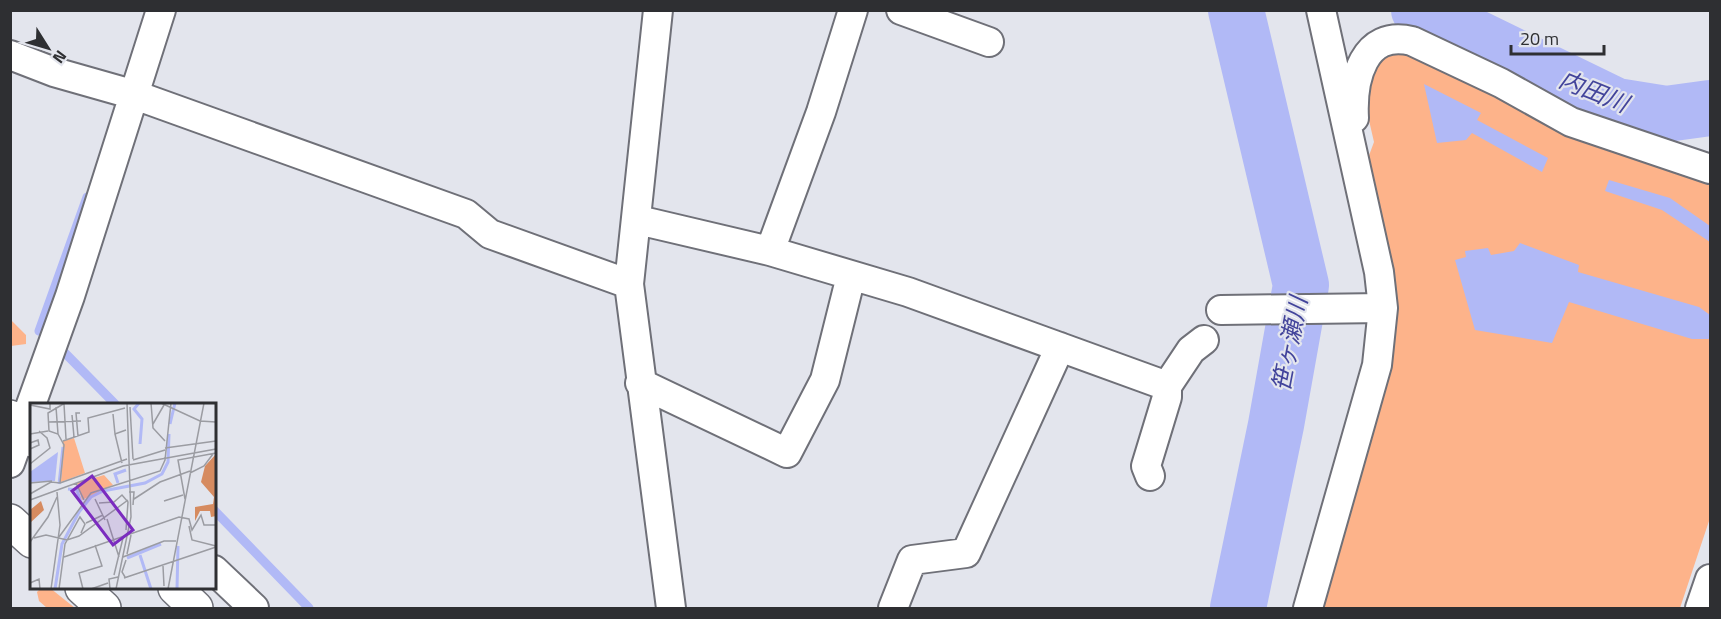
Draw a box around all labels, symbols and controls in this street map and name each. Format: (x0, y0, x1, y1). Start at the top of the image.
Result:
north arrow (18, 18, 78, 78)
scale bar (1511, 18, 1604, 56)
text: 20 m (1520, 25, 1559, 52)
text: N (47, 45, 73, 69)
water label: 内田川 (1554, 61, 1637, 122)
water label: 笹ヶ瀬川 (1262, 291, 1316, 395)
inset map (30, 403, 216, 589)

